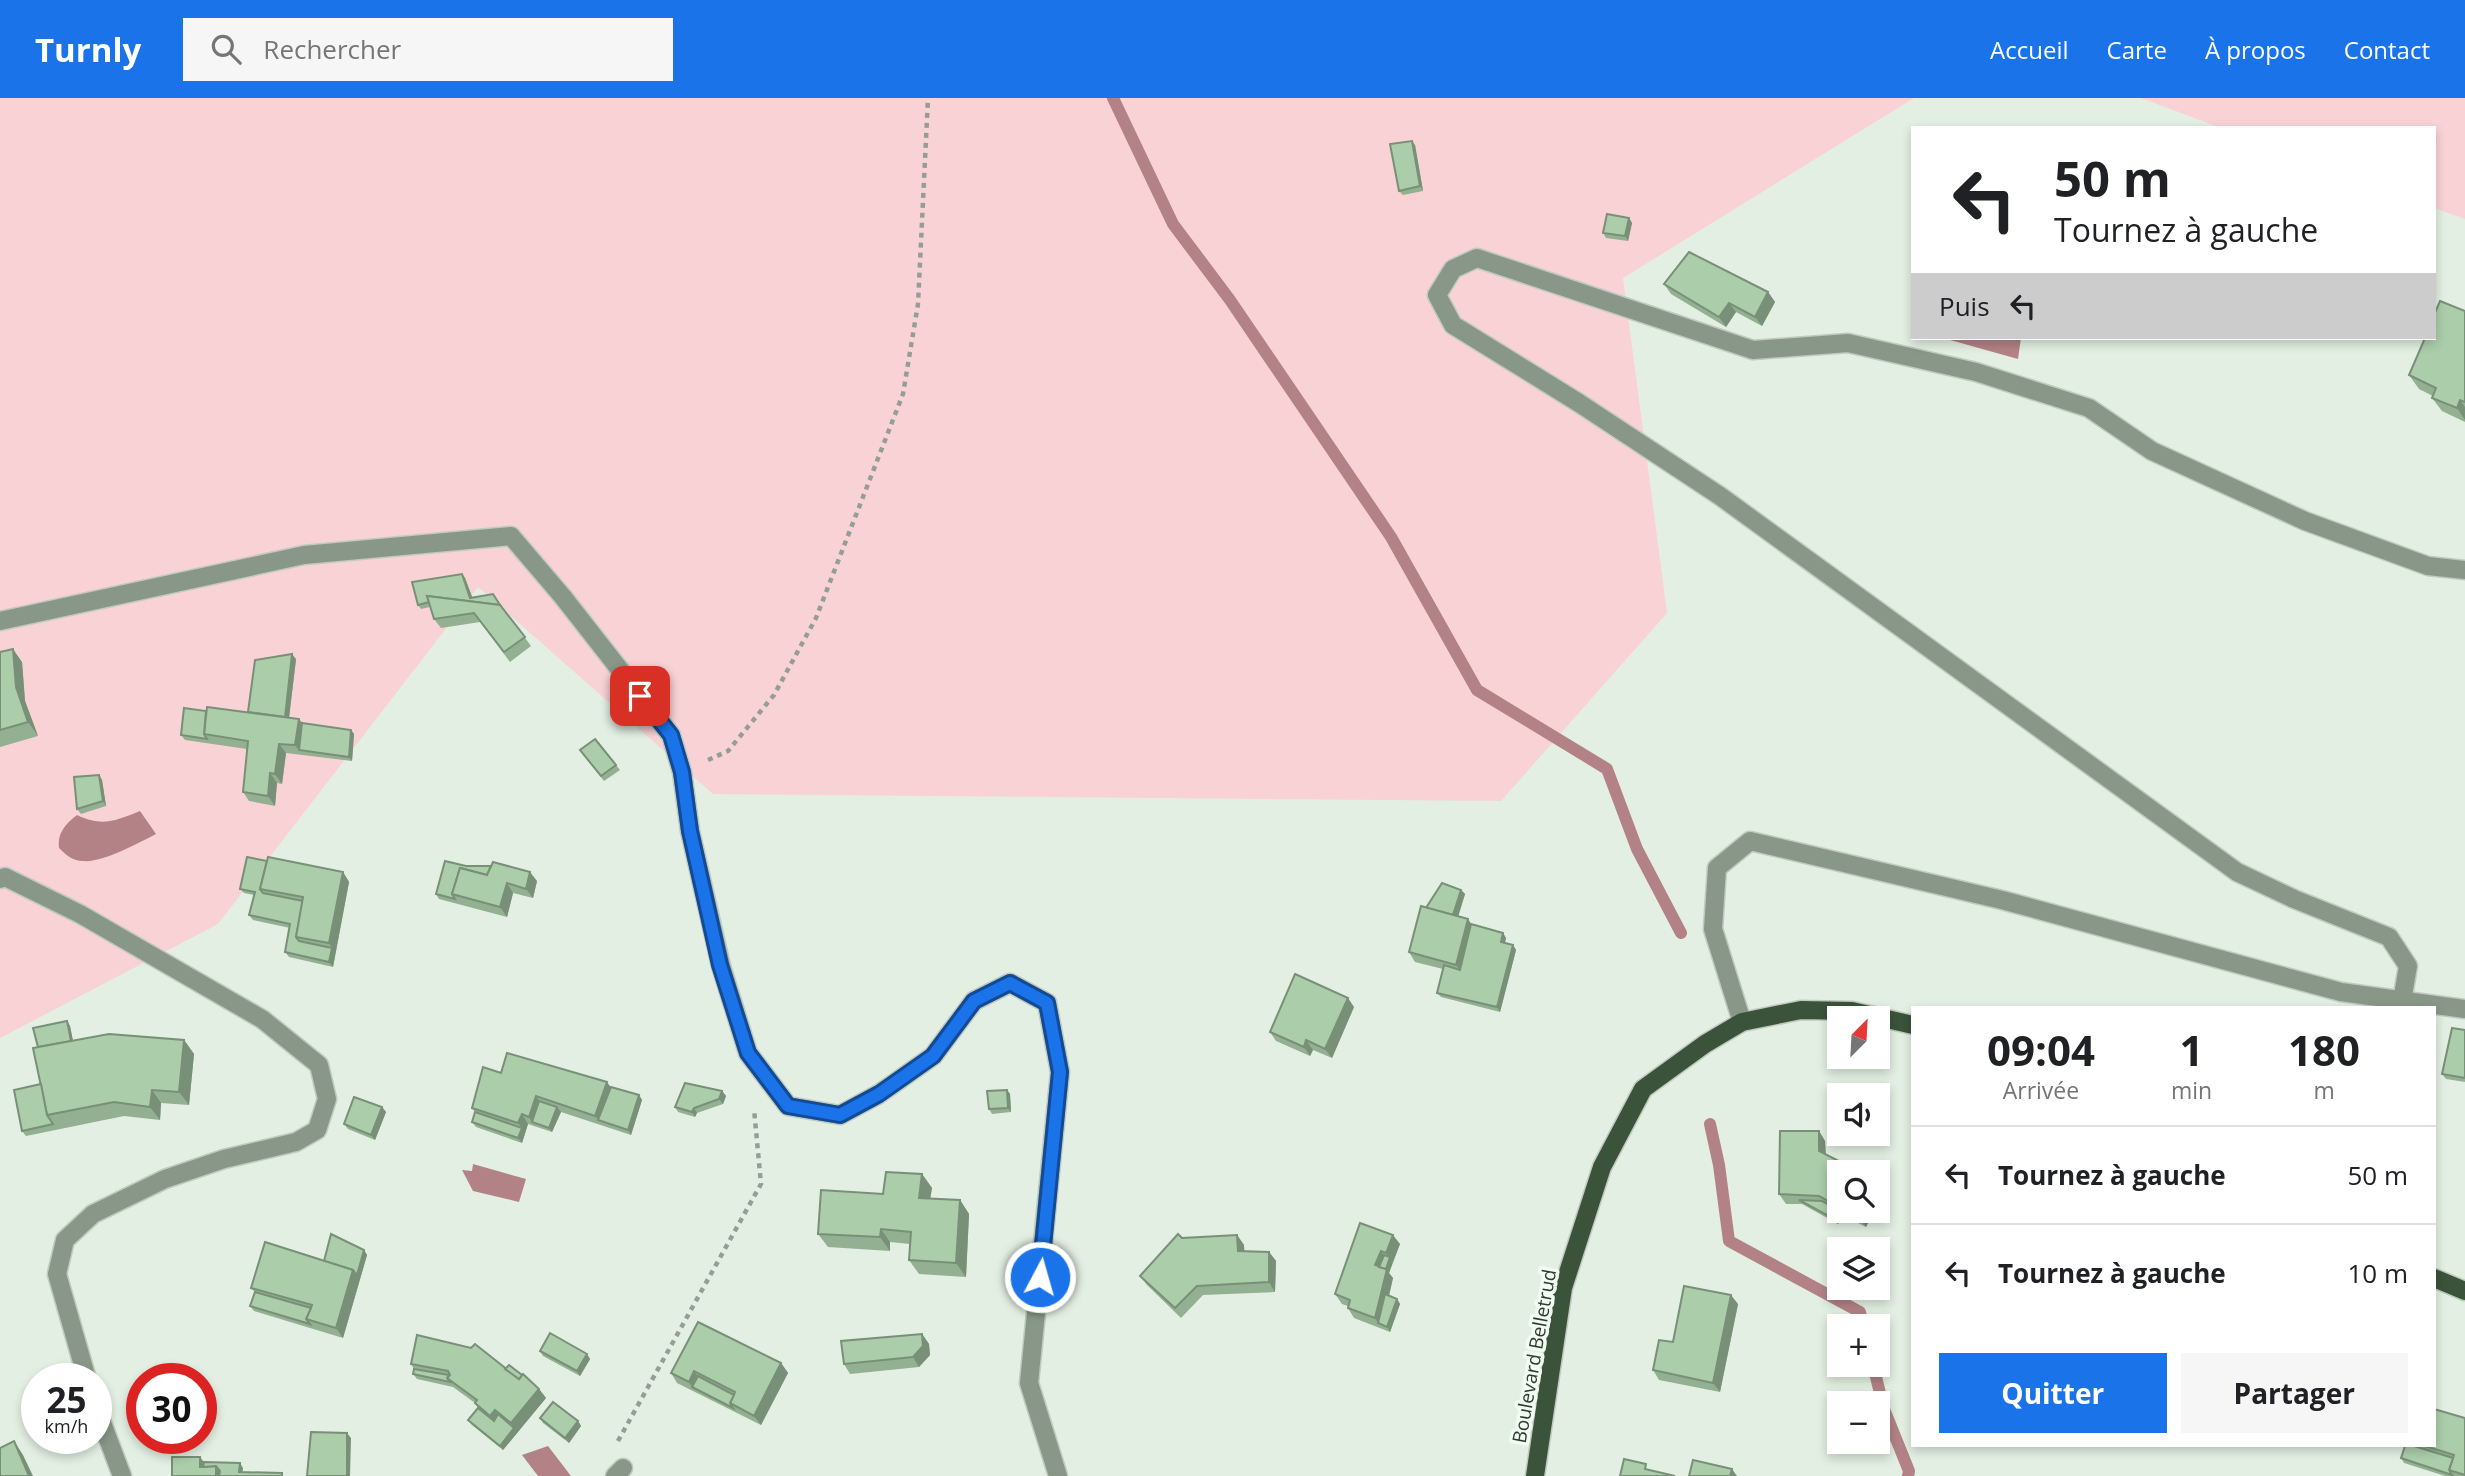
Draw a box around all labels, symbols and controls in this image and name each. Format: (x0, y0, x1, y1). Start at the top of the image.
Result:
search box (183, 18, 673, 81)
text: Turnly (35, 27, 141, 72)
icon: search (207, 30, 245, 68)
text: Rechercher (263, 31, 401, 67)
text: Accueil (1990, 33, 2069, 66)
text: Carte (2107, 33, 2167, 66)
text: À propos (2205, 33, 2306, 66)
text: Contact (2344, 33, 2430, 66)
text: 50 m (2054, 145, 2171, 211)
icon: left (1939, 154, 2030, 245)
text: Tournez à gauche (2054, 208, 2318, 251)
icon: left (2004, 287, 2042, 325)
text: Puis (1939, 288, 1990, 324)
pin (610, 666, 670, 726)
icon: arrive (621, 677, 659, 715)
north arrow (1827, 1006, 1890, 1069)
map controls (1827, 1006, 1890, 1454)
text: 09:04 (1987, 1021, 2095, 1078)
text: 1 (2179, 1021, 2204, 1078)
text: 180 (2288, 1021, 2360, 1078)
text: Arrivée (2003, 1074, 2079, 1106)
text: min (2171, 1074, 2212, 1106)
text: m (2313, 1074, 2335, 1106)
button: sound (1827, 1083, 1890, 1146)
icon: left (1939, 1156, 1977, 1194)
text: Tournez à gauche (1998, 1157, 2226, 1193)
text: 50 m (2347, 1157, 2408, 1193)
button: search (1827, 1160, 1890, 1223)
button: layers (1827, 1237, 1890, 1300)
position arrow (1003, 1240, 1077, 1314)
icon: left (1939, 1254, 1977, 1292)
text: Tournez à gauche (1998, 1255, 2226, 1291)
text: 10 m (2347, 1255, 2408, 1291)
street label: Boulevard Belletrud (1506, 1267, 1562, 1445)
button: + (1827, 1314, 1890, 1377)
button: Quitter (1939, 1353, 2167, 1433)
button: Partager (2181, 1353, 2408, 1433)
speed limit sign: 30 (126, 1363, 217, 1454)
text: 25 (46, 1376, 87, 1423)
button: − (1827, 1391, 1890, 1454)
text: km/h (45, 1414, 88, 1438)

